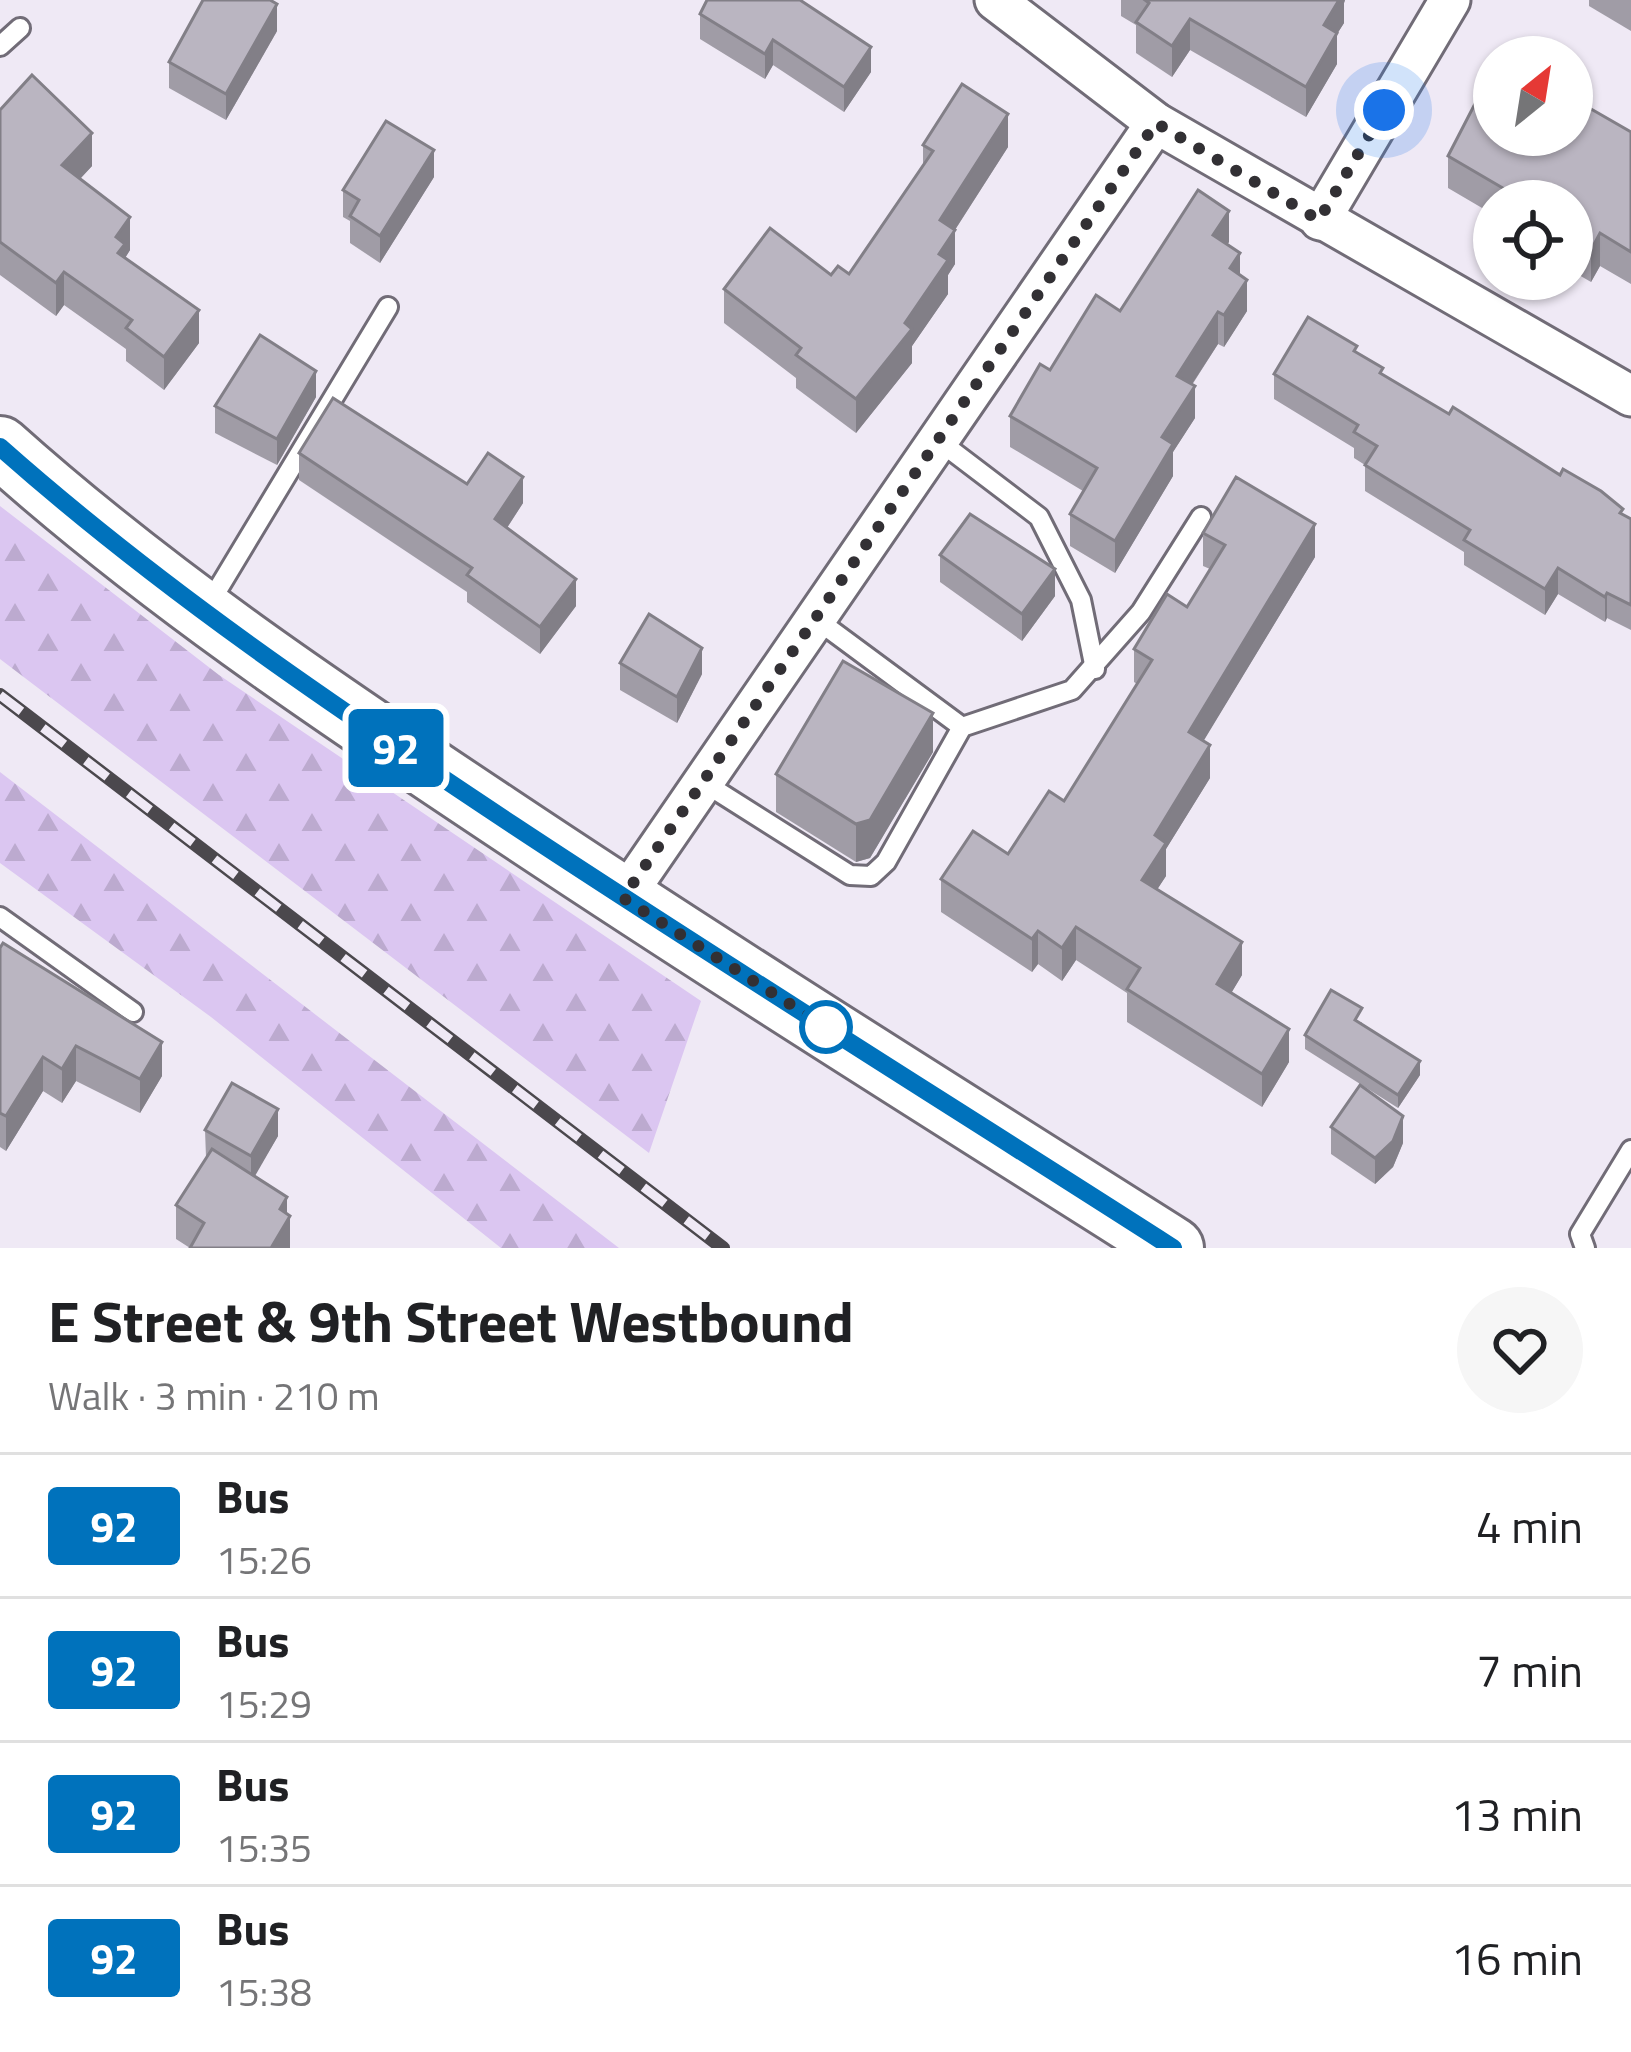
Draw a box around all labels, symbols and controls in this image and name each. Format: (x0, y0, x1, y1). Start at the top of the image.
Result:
north arrow (1473, 36, 1593, 156)
map controls (1473, 36, 1593, 300)
your location (1354, 80, 1414, 140)
button: locate (1473, 180, 1593, 300)
line badge: 92 (342, 709, 450, 787)
text: 92 (372, 716, 420, 780)
unlabelled marker (801, 1002, 851, 1052)
text: E Street & 9th Street Westbound (48, 1277, 854, 1364)
button: heart (1457, 1287, 1583, 1413)
text: Walk · 3 min · 210 m (48, 1366, 380, 1425)
text: Bus (216, 1462, 290, 1530)
text: 4 min (1476, 1492, 1583, 1560)
text: 92 (90, 1494, 138, 1558)
text: 15:26 (216, 1530, 312, 1589)
text: Bus (216, 1606, 290, 1674)
text: 7 min (1476, 1636, 1583, 1704)
text: 92 (90, 1638, 138, 1702)
text: 15:29 (216, 1674, 312, 1733)
text: Bus (216, 1750, 290, 1818)
text: 13 min (1451, 1780, 1583, 1848)
text: 92 (90, 1782, 138, 1846)
text: 15:35 (216, 1818, 312, 1877)
text: Bus (216, 1894, 290, 1962)
text: 16 min (1451, 1924, 1583, 1992)
text: 92 (90, 1926, 138, 1990)
text: 15:38 (216, 1962, 312, 2021)

